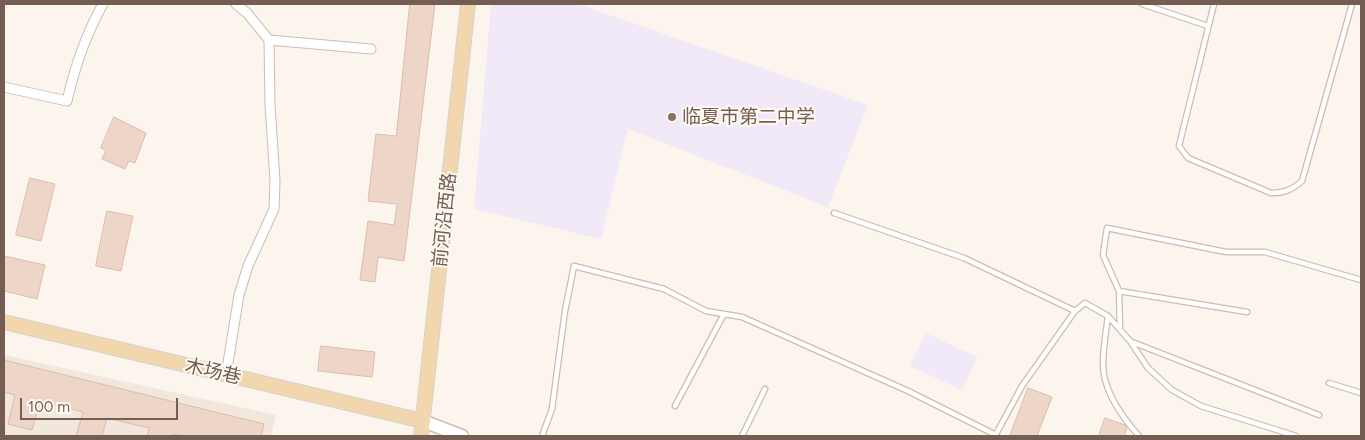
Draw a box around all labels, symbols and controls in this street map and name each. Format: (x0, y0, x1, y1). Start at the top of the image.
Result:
place label: 临夏市第二中学 (682, 106, 815, 128)
marker: 临夏市第二中学 (666, 111, 678, 123)
street label: 前河沿西路 (429, 172, 461, 268)
street label: 木场巷 (183, 354, 243, 390)
scale bar (22, 388, 180, 420)
text: 100 m (28, 398, 70, 416)

